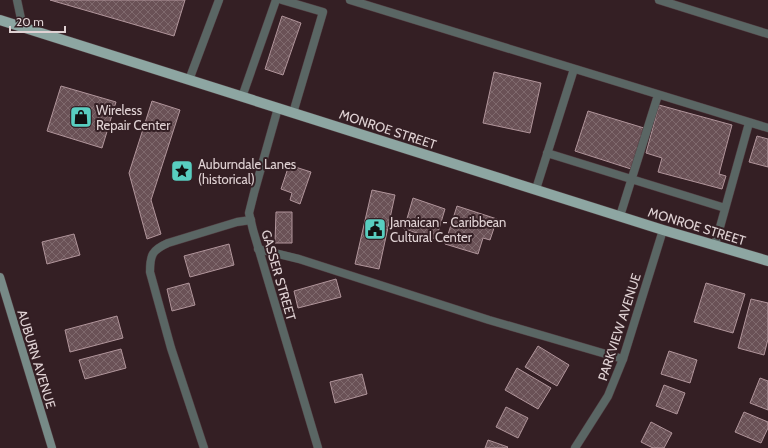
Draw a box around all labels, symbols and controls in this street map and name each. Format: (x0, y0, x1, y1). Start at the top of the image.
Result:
scale bar (10, 8, 65, 34)
text: 20 m (16, 14, 44, 29)
place label: Wireless Repair Center (96, 102, 171, 133)
shop icon: Wireless Repair Center (68, 104, 94, 130)
street label: MONROE STREET (337, 106, 439, 152)
place label: Auburndale Lanes (historical) (198, 156, 297, 187)
place icon: Auburndale Lanes (historical) (169, 158, 195, 184)
street label: MONROE STREET (646, 204, 748, 248)
place label: Jamaican - Caribbean Cultural Center (389, 214, 506, 245)
public building icon: Jamaican - Caribbean Cultural Center (362, 216, 388, 242)
street label: GASSER STREET (258, 228, 300, 322)
street label: PARKVIEW AVENUE (594, 271, 644, 383)
street label: AUBURN AVENUE (14, 308, 60, 410)

